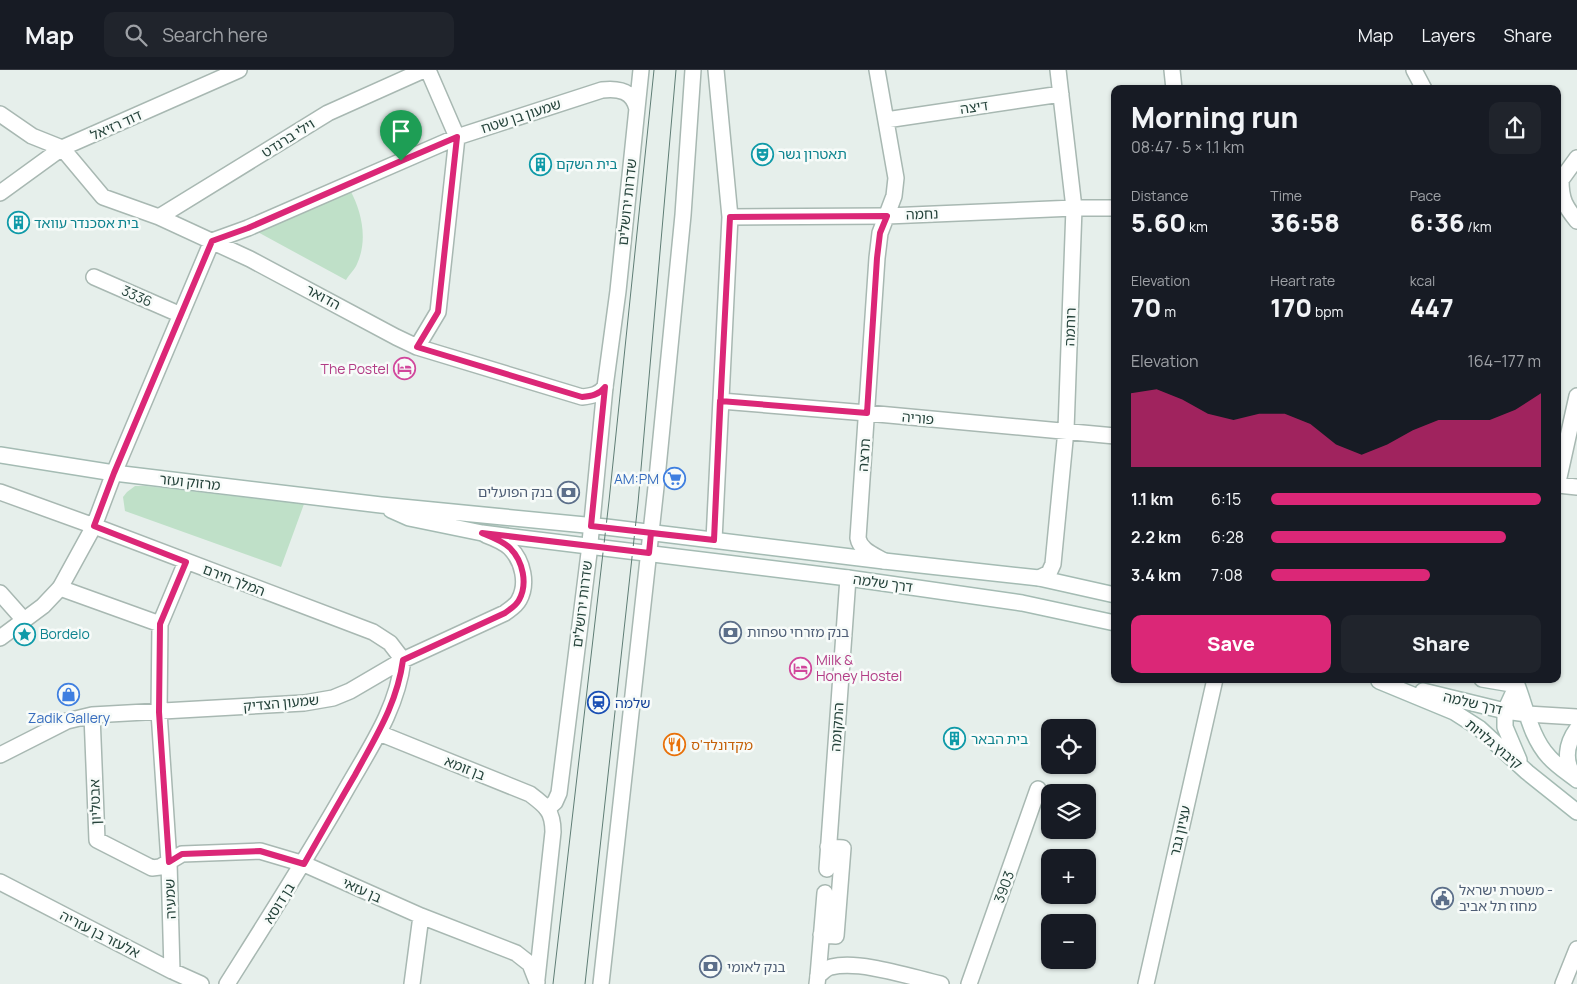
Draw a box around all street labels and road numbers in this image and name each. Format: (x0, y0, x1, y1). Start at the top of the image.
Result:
street label: שמעון בן שטח (478, 94, 563, 137)
street label: דיצה (959, 95, 990, 118)
street label: דוד רזיאל (87, 105, 145, 144)
street label: וילי ברנדט (258, 114, 318, 161)
street label: שדרות ירושלים (612, 157, 641, 246)
street label: נחמה (905, 203, 939, 224)
street label: 3336 (119, 280, 156, 311)
street label: הדואר (303, 280, 344, 314)
street label: רוחמה (1059, 307, 1080, 347)
street label: פוריה (901, 407, 935, 428)
street label: תרצה (853, 438, 874, 472)
street label: מרזוק ועזר (159, 469, 222, 494)
street label: המלך חירם (200, 559, 268, 600)
street label: שדרות ירושלים (567, 559, 596, 648)
street label: דרך שלמה (852, 569, 915, 596)
street label: דרך שלמה (1442, 686, 1505, 719)
street label: שמעון הצדיק (242, 690, 320, 715)
street label: התקומה (825, 702, 848, 752)
street label: קיבוץ גלויות (1462, 714, 1527, 773)
street label: בן זומא (442, 751, 488, 784)
street label: אבטליון (84, 779, 105, 825)
street label: עציון גבר (1164, 804, 1195, 858)
street label: 3903 (989, 868, 1018, 905)
street label: בן עזאי (340, 873, 385, 907)
street label: שמעיה (159, 879, 180, 920)
street label: בן דוסא (259, 879, 299, 927)
street label: אלעזר בן עזריה (57, 905, 144, 962)

